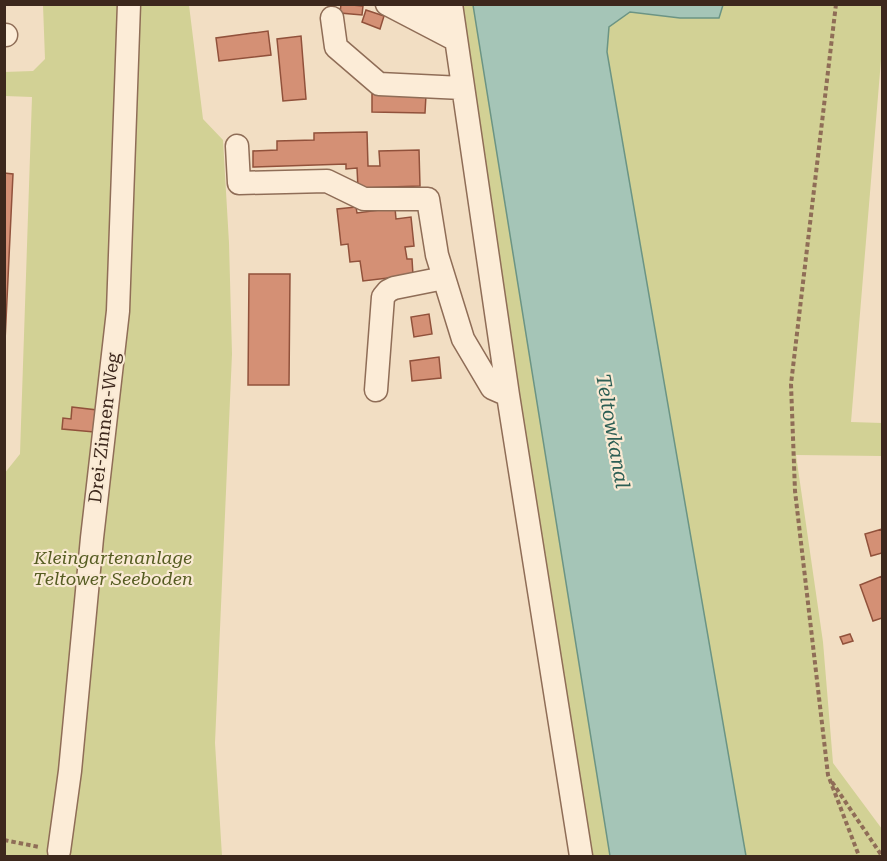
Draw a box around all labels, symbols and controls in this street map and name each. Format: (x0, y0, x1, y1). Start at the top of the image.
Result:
street label: Drei-Zinnen-Weg (84, 351, 123, 504)
water label: Teltowkanal (591, 372, 635, 490)
park label: Kleingartenanlage Teltower Seeboden (33, 547, 193, 589)

